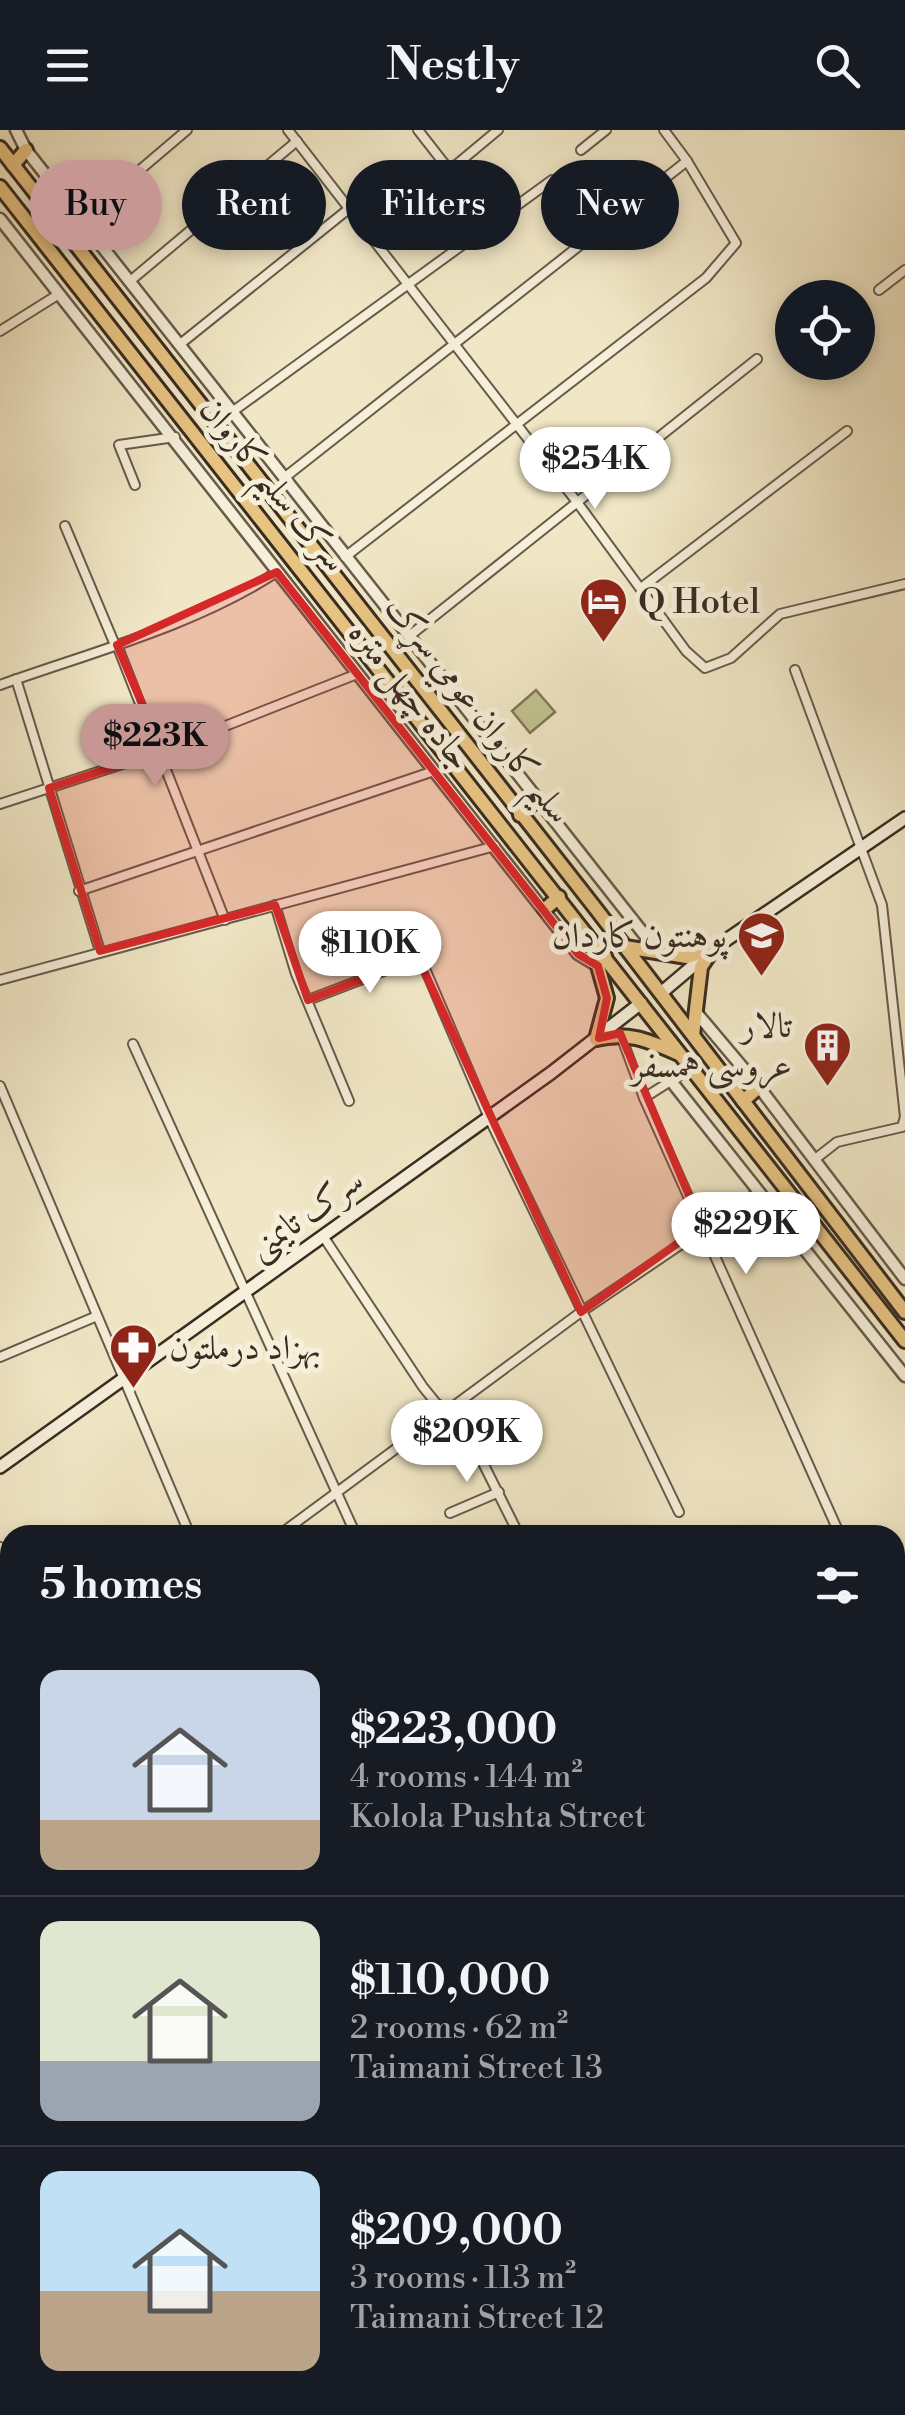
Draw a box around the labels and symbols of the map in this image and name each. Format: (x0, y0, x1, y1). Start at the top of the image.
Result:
street label: سرک سلیم کاروان (180, 389, 356, 588)
pin: $254K (525, 427, 665, 512)
hotel icon: Q Hotel (577, 576, 629, 644)
place label: Q Hotel (638, 581, 760, 624)
street label: سلیم کاروان عومي سړک (366, 587, 581, 840)
street label: جاده چهل متره (337, 613, 481, 780)
pin: $223K (85, 704, 225, 789)
school or university icon: پوهنتون کاردان (736, 910, 788, 978)
pin: $110K (300, 911, 440, 996)
place label: پوهنتون کاردان (552, 915, 729, 960)
place label: تالار عروسی همسفر (628, 1005, 792, 1090)
building icon: تالار عروسی همسفر (801, 1020, 853, 1088)
street label: سرک تایمنی (240, 1159, 373, 1271)
pin: $229K (676, 1192, 816, 1277)
pharmacy icon: بهزاد درملتون (108, 1322, 160, 1390)
place label: بهزاد درملتون (169, 1327, 321, 1370)
pin: $209K (397, 1400, 537, 1485)

